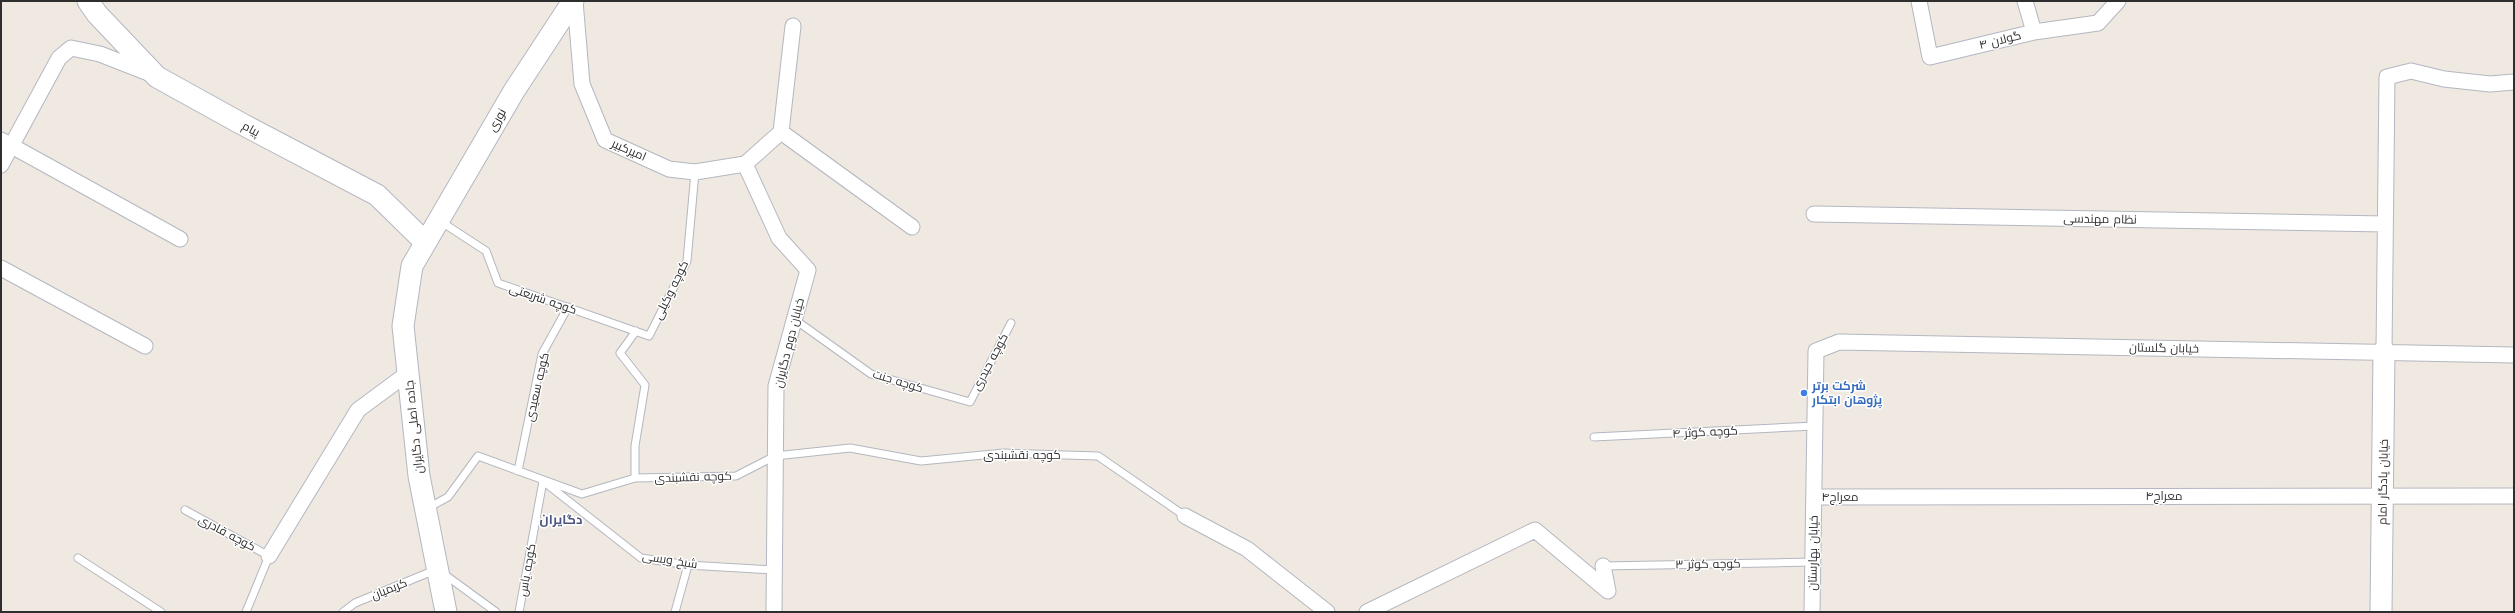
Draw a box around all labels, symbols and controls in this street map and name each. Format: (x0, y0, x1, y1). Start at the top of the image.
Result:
street label: گولان ۴ (1978, 28, 2022, 52)
street label: نوری (485, 106, 509, 134)
street label: پیام (239, 119, 263, 141)
street label: امیرکبیر (609, 136, 648, 164)
street label: نظام مهندسی (2063, 211, 2137, 228)
street label: کوچه وکیلی (651, 258, 693, 323)
street label: کوچه شریعتی (507, 281, 579, 319)
street label: خیابان دوم دگایران (771, 297, 808, 390)
street label: کوچه حیدری (969, 331, 1013, 394)
street label: خیابان گلستان (2129, 340, 2199, 356)
street label: کوچه سعیدی (522, 351, 554, 423)
street label: کوچه جنت (870, 367, 925, 397)
place label: شرکت برتر پژوهان ابتکار (1811, 379, 1883, 409)
street label: جاده اصلی دگایران (402, 380, 426, 474)
marker: شرکت برتر پژوهان ابتکار (1799, 388, 1809, 398)
street label: کوچه کوثر ۴ (1672, 423, 1738, 443)
street label: خیابان یادگار امام (2375, 439, 2392, 525)
street label: کوچه نقشبندی (983, 448, 1061, 464)
street label: کوچه نقشبندی (654, 469, 732, 487)
street label: معراج۴ (2145, 489, 2183, 504)
street label: معراج۴ (1821, 490, 1859, 505)
street label: کوچه قادری (195, 512, 258, 556)
district label: دگایران (540, 512, 582, 527)
street label: خیابان بهارستان (1805, 515, 1821, 591)
street label: کوچه یاس (515, 542, 541, 598)
street label: شیخ ویسی (641, 549, 699, 572)
street label: کوچه کوثر ۳ (1675, 556, 1741, 574)
street label: کریمیان (369, 575, 409, 603)

